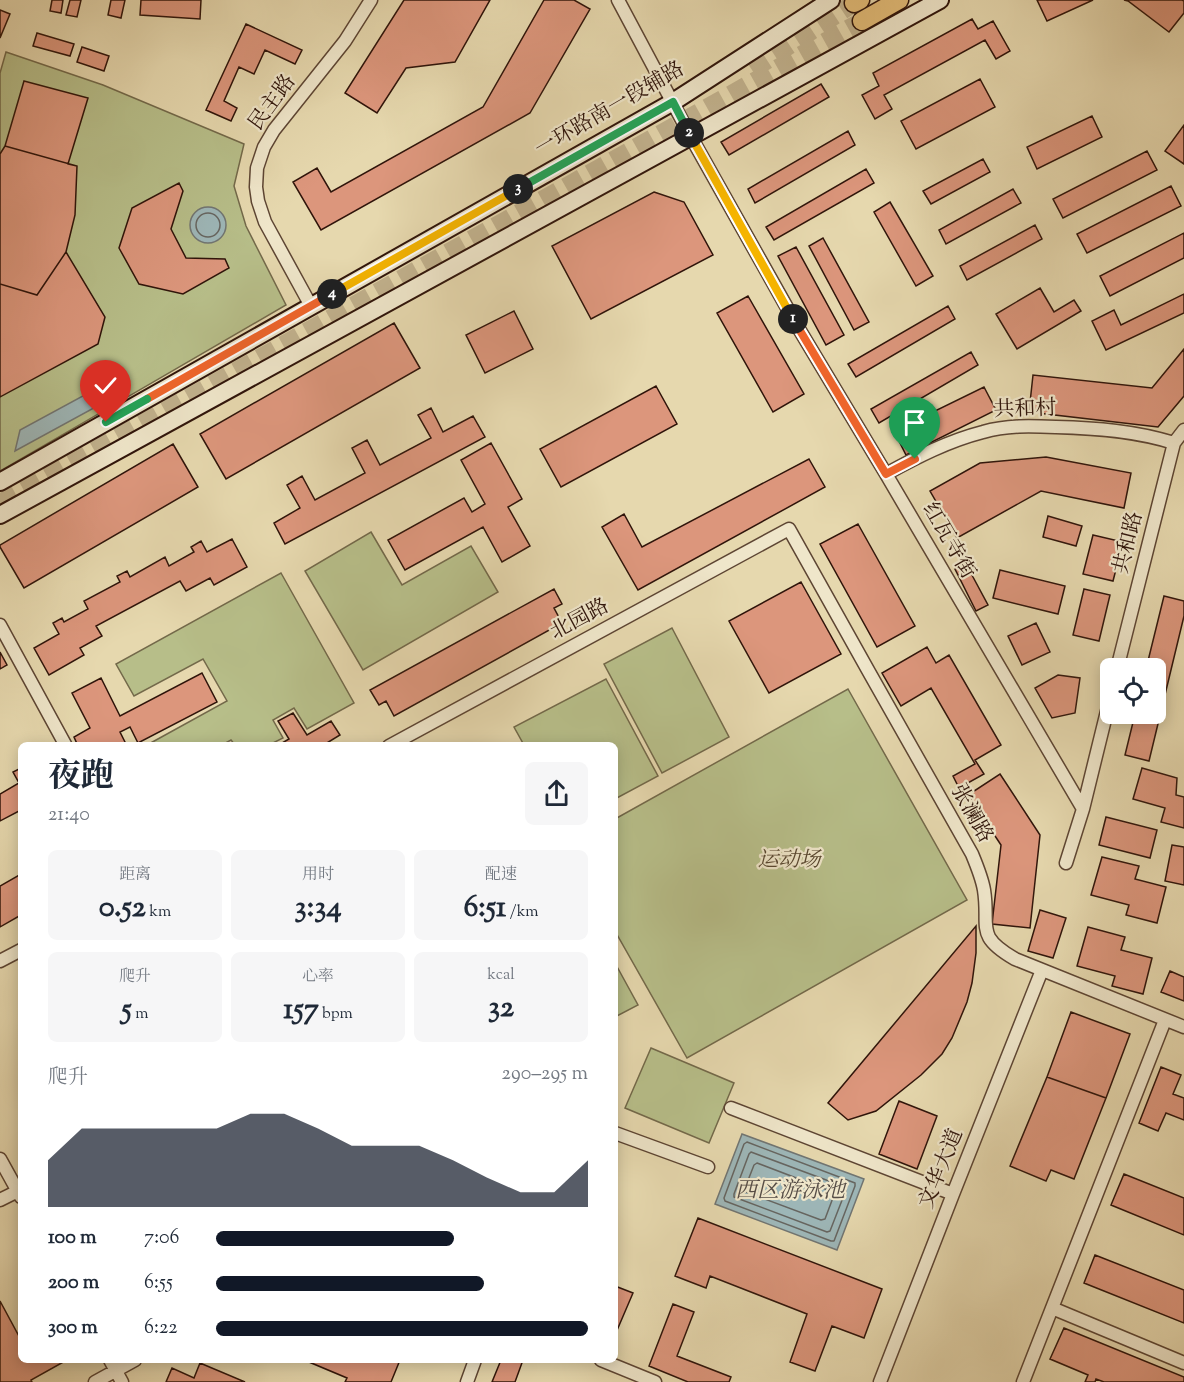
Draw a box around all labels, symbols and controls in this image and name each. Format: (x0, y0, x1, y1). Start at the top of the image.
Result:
street label: 一环路南一段辅路 (530, 55, 690, 165)
street label: 民主路 (242, 69, 304, 137)
pin: 2 (674, 118, 704, 148)
text: 2 (685, 121, 693, 144)
pin: 3 (503, 174, 533, 204)
text: 3 (515, 177, 521, 200)
pin: 4 (317, 279, 347, 309)
text: 4 (328, 282, 336, 305)
pin: 1 (778, 304, 808, 334)
text: 1 (790, 307, 796, 330)
pin (80, 360, 131, 422)
icon: check (89, 369, 122, 402)
street label: 共和村 (993, 394, 1057, 426)
pin (889, 397, 940, 459)
icon: arrive (898, 406, 931, 439)
street label: 红瓦寺街 (914, 497, 982, 585)
street label: 共和路 (1107, 509, 1151, 577)
street label: 北园路 (545, 592, 615, 648)
map controls (1100, 658, 1166, 724)
button: locate (1100, 658, 1166, 724)
text: 夜跑 (48, 754, 114, 802)
button: share (525, 762, 588, 825)
street label: 张澜路 (943, 779, 999, 849)
text: 21:40 (48, 801, 90, 830)
park label: 运动场 (758, 846, 822, 876)
text: 距离 (119, 864, 151, 887)
text: 用时 (302, 864, 334, 887)
text: 配速 (485, 864, 517, 887)
text: 0.52 (99, 887, 146, 930)
text: 3:34 (294, 887, 342, 930)
text: 6:51 (463, 887, 506, 930)
text: km (146, 901, 171, 924)
text: /km (506, 901, 539, 924)
text: kcal (487, 964, 515, 987)
text: 爬升 (119, 966, 151, 989)
text: 心率 (302, 966, 334, 989)
text: 32 (488, 987, 514, 1030)
text: 5 (122, 989, 132, 1032)
text: 157 (283, 989, 319, 1032)
text: m (132, 1003, 148, 1026)
text: bpm (319, 1003, 353, 1026)
text: 290–295 m (502, 1060, 588, 1089)
text: 爬升 (48, 1064, 88, 1093)
street label: 文华大道 (912, 1124, 972, 1214)
water label: 西区游泳池 (735, 1176, 848, 1208)
text: 100 m (48, 1224, 97, 1253)
text: 7:06 (144, 1224, 180, 1253)
text: 200 m (48, 1269, 99, 1298)
text: 6:55 (144, 1269, 173, 1298)
text: 300 m (48, 1314, 98, 1343)
text: 6:22 (144, 1314, 178, 1343)

